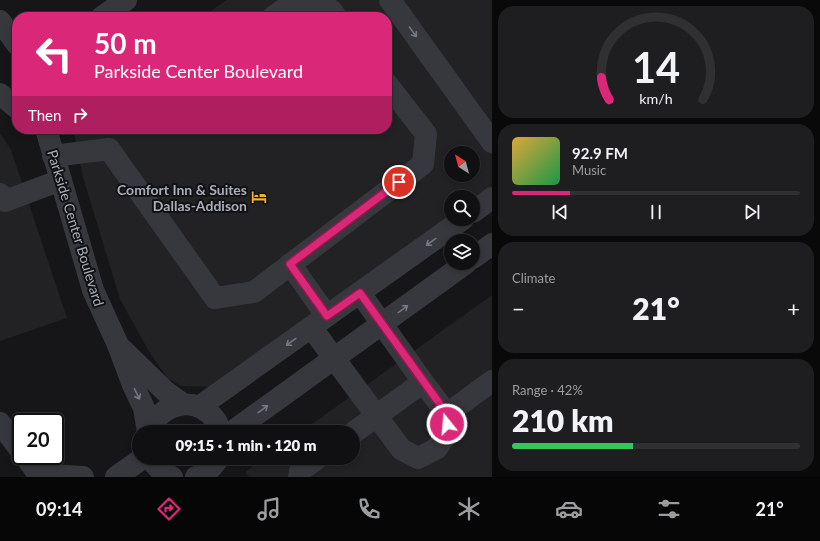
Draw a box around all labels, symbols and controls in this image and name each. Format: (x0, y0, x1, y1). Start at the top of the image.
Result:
text: 50 m (94, 26, 157, 60)
one-way arrow (409, 26, 417, 37)
icon: left (28, 28, 80, 80)
text: 14 (632, 42, 680, 92)
text: Parkside Center Boulevard (94, 60, 303, 82)
text: km/h (639, 89, 673, 106)
icon: right (69, 104, 91, 126)
text: Then (28, 106, 61, 124)
text: 92.9 FM (572, 144, 628, 162)
north arrow (444, 146, 480, 182)
map controls (444, 146, 480, 270)
street label: Parkside Center Boulevard (44, 148, 108, 308)
text: Music (572, 162, 606, 178)
pin (382, 165, 416, 199)
icon: arrive (388, 171, 410, 193)
place label: Comfort Inn & Suites Dallas-Addison (117, 181, 247, 214)
hotel icon: Comfort Inn & Suites Dallas-Addison (250, 188, 268, 206)
button: search (444, 190, 480, 226)
icon: previous (549, 201, 571, 223)
icon: pause (645, 201, 667, 223)
icon: next (741, 201, 763, 223)
button: layers (444, 234, 480, 270)
one-way arrow (426, 238, 437, 246)
text: Climate (512, 270, 555, 286)
text: 21° (632, 290, 680, 326)
text: − (512, 295, 525, 322)
text: + (787, 295, 800, 322)
one-way arrow (397, 305, 408, 313)
one-way arrow (286, 337, 297, 346)
text: Range · 42% (512, 382, 583, 398)
one-way arrow (134, 387, 142, 399)
text: 210 km (512, 402, 613, 438)
position arrow (426, 403, 468, 445)
one-way arrow (258, 405, 269, 413)
speed limit sign: 20 (12, 413, 64, 465)
text: 09:15 · 1 min · 120 m (175, 436, 317, 454)
icon: directions (155, 495, 183, 523)
icon: music (255, 495, 283, 523)
icon: phone (355, 495, 383, 523)
icon: climate (455, 495, 483, 523)
icon: car (555, 495, 583, 523)
icon: filters (655, 495, 683, 523)
text: 09:14 (36, 498, 82, 520)
text: 21° (755, 498, 784, 520)

